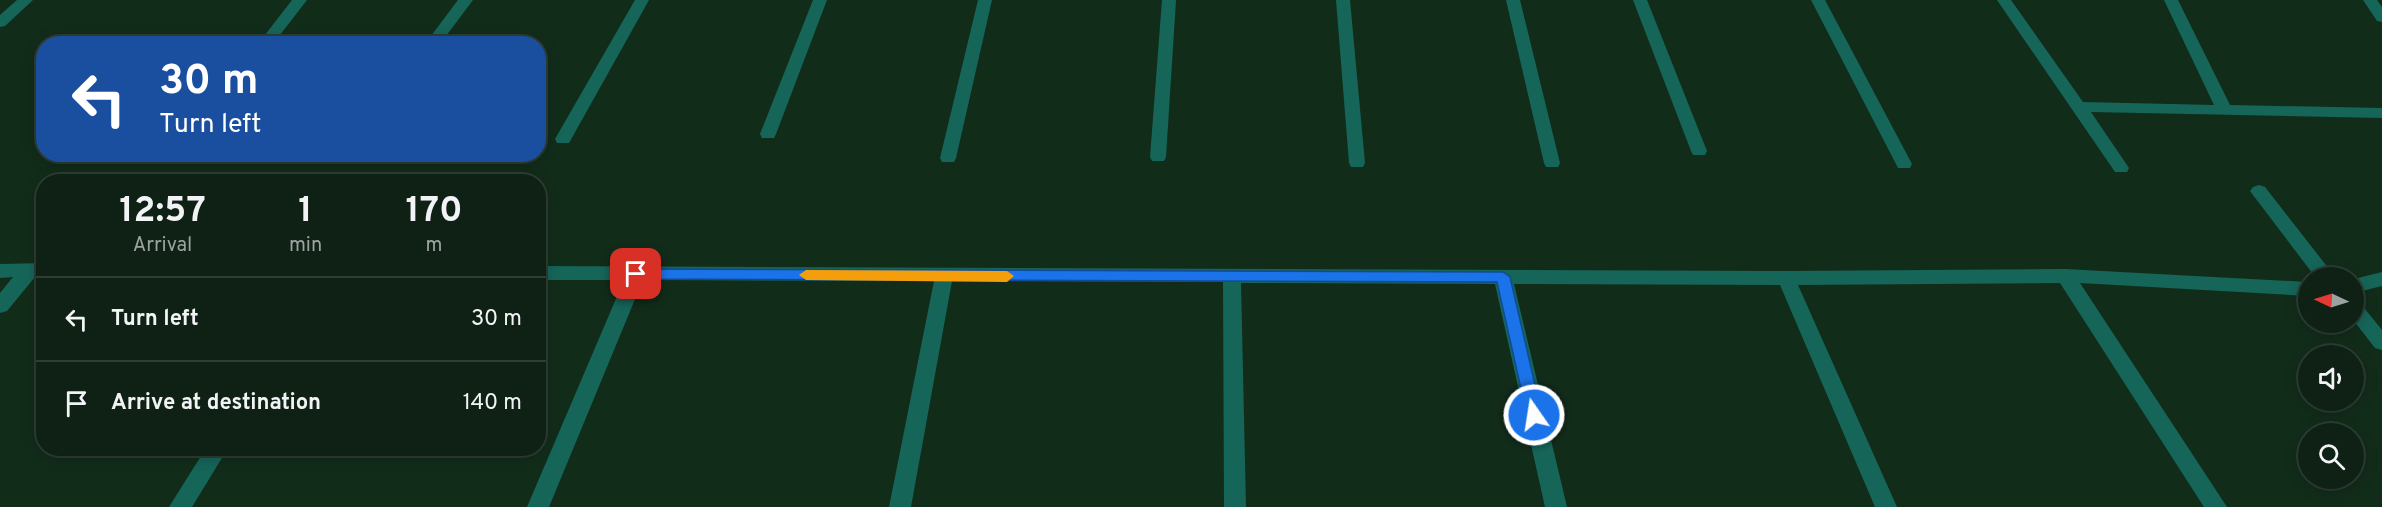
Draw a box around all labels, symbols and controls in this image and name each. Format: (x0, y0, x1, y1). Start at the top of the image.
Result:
text: 30 m (159, 56, 258, 109)
icon: left (60, 60, 138, 138)
text: Turn left (159, 108, 261, 142)
text: 12:57 (119, 189, 206, 235)
text: 1 (298, 189, 313, 235)
text: 170 (405, 189, 463, 235)
text: Arrival (133, 233, 192, 259)
text: min (289, 233, 322, 259)
text: m (426, 233, 443, 259)
pin (610, 248, 661, 299)
icon: arrive (619, 257, 652, 290)
north arrow (2298, 267, 2364, 333)
map controls (2298, 267, 2364, 489)
icon: left (60, 303, 93, 336)
text: Turn left (111, 306, 199, 333)
text: 30 m (471, 306, 522, 333)
button: sound (2298, 345, 2364, 411)
position arrow (1502, 383, 1566, 447)
icon: arrive (60, 387, 93, 420)
text: Arrive at destination (111, 390, 321, 417)
text: 140 m (463, 390, 522, 417)
button: search (2298, 423, 2364, 489)

